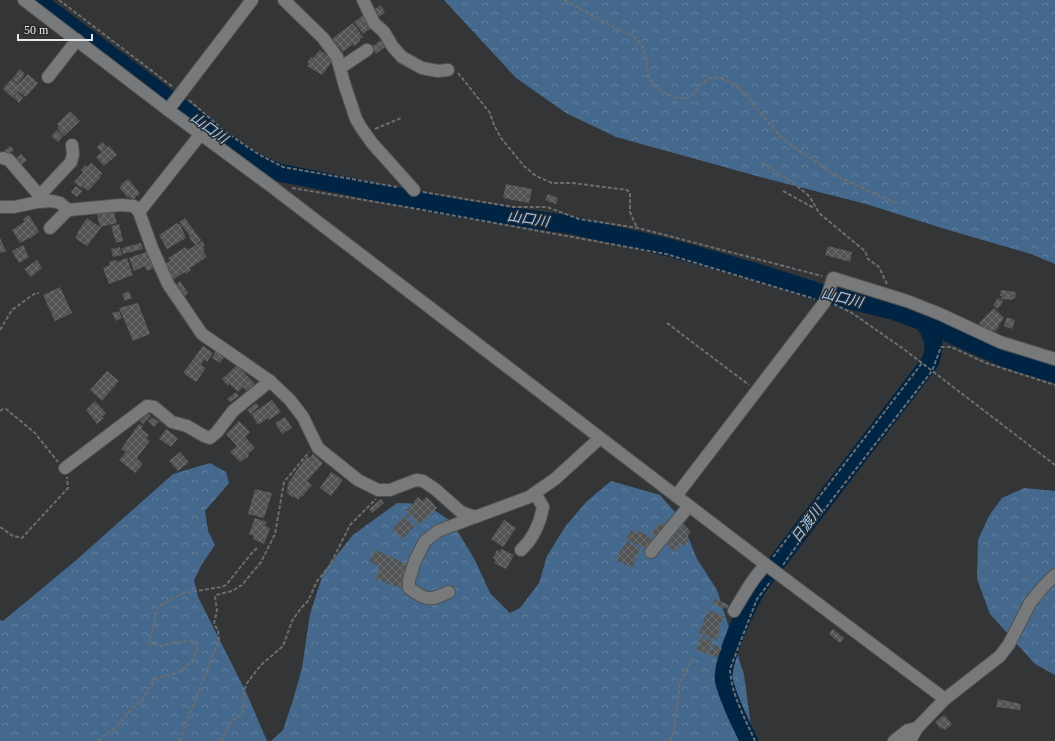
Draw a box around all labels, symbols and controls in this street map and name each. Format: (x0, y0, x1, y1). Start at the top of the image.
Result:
scale bar (18, 16, 92, 42)
text: 50 m (24, 23, 49, 37)
water label: 山口川 (188, 109, 232, 148)
water label: 山口川 (506, 208, 552, 230)
water label: 山口川 (820, 286, 866, 311)
water label: 日渡川 (788, 501, 827, 545)

